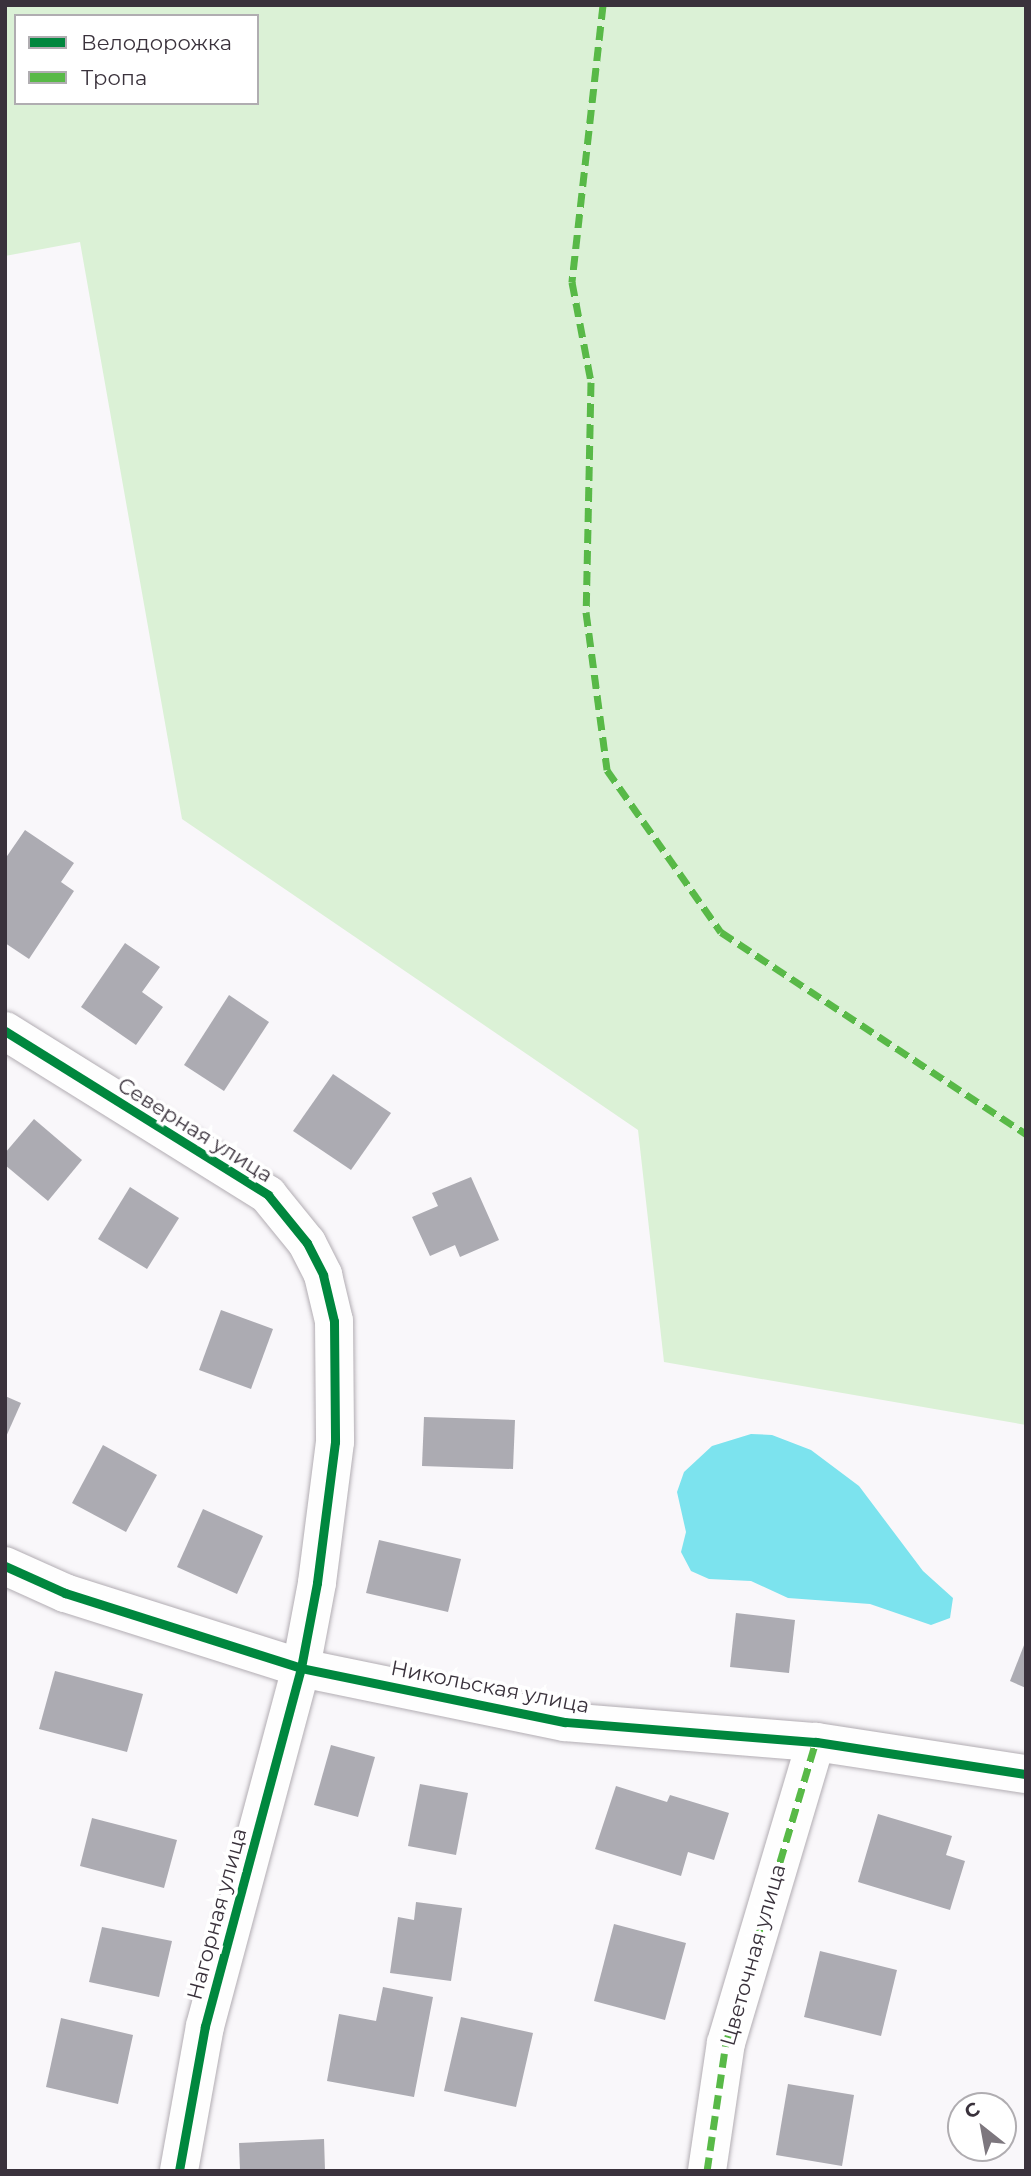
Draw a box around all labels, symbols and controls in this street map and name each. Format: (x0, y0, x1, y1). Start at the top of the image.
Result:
legend (14, 14, 259, 105)
text: Велодорожка (81, 30, 232, 55)
text: Тропа (81, 65, 147, 90)
street label: Северная улица (113, 1072, 277, 1188)
street label: Никольская улица (389, 1655, 591, 1719)
street label: Нагорная улица (182, 1825, 252, 2003)
street label: Цветочная улица (715, 1861, 791, 2049)
north arrow (947, 2092, 1017, 2162)
text: С (960, 2097, 984, 2124)

